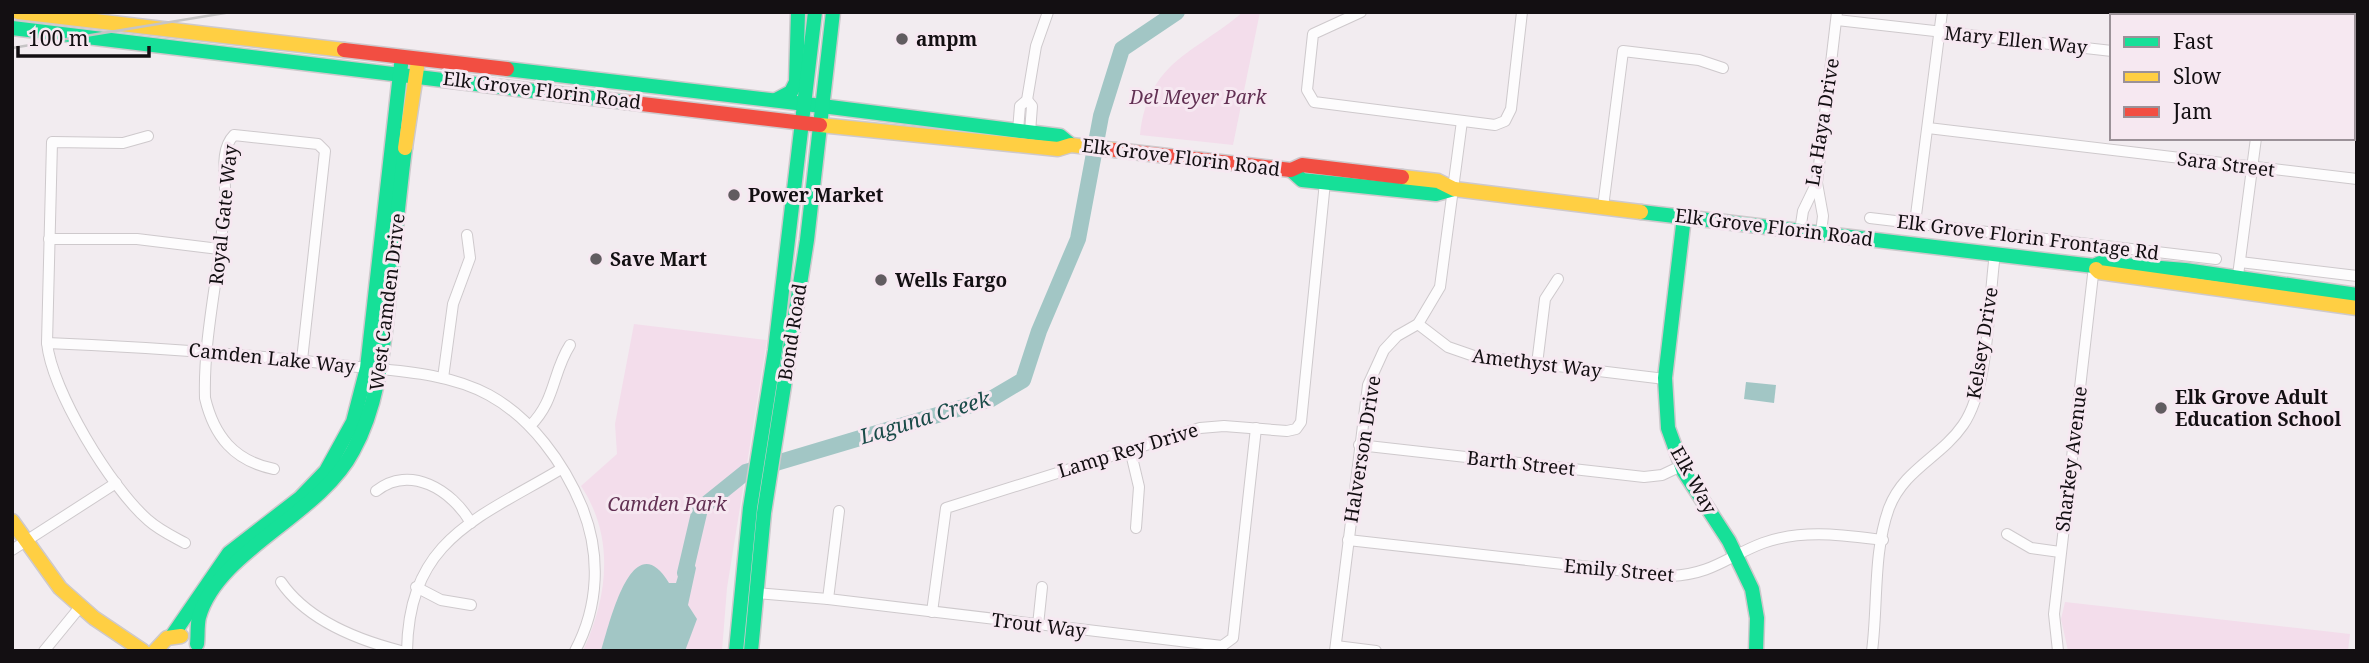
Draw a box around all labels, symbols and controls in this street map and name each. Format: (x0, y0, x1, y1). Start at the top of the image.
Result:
scale bar (18, 14, 149, 58)
legend (2110, 14, 2355, 140)
street label: Mary Ellen Way (1943, 20, 2089, 60)
text: 100 m (28, 24, 89, 52)
place label: ampm (916, 26, 977, 52)
text: Fast (2173, 27, 2213, 55)
marker: ampm (894, 31, 910, 47)
street label: La Haya Drive (1799, 56, 1845, 188)
text: Slow (2173, 62, 2222, 90)
street label: Elk Grove Florin Road (441, 65, 643, 115)
park label: Del Meyer Park (1129, 84, 1268, 110)
text: Jam (2172, 97, 2212, 125)
street label: Elk Grove Florin Road (1080, 132, 1282, 182)
street label: Royal Gate Way (203, 143, 243, 286)
street label: Sara Street (2176, 145, 2277, 183)
place label: Power Market (748, 182, 884, 208)
marker: Power Market (726, 187, 742, 203)
street label: Elk Grove Florin Road (1673, 202, 1875, 252)
street label: Elk Grove Florin Frontage Rd (1895, 208, 2161, 266)
street label: West Camden Drive (363, 212, 411, 392)
place label: Save Mart (610, 246, 707, 272)
marker: Save Mart (588, 251, 604, 267)
place label: Wells Fargo (895, 267, 1007, 293)
marker: Wells Fargo (873, 272, 889, 288)
street label: Bond Road (771, 281, 813, 382)
street label: Kelsey Drive (1960, 285, 2004, 401)
street label: Camden Lake Way (187, 336, 357, 380)
street label: Amethyst Way (1471, 342, 1604, 384)
street label: Halverson Drive (1338, 374, 1386, 524)
water label: Laguna Creek (855, 384, 994, 450)
place label: Elk Grove Adult Education School (2175, 384, 2342, 432)
street label: Sharkey Avenue (2049, 385, 2093, 533)
marker: Elk Grove Adult Education School (2153, 400, 2169, 416)
street label: Lamp Rey Drive (1055, 416, 1201, 484)
street label: Elk Way (1665, 442, 1723, 519)
street label: Barth Street (1466, 444, 1577, 482)
park label: Camden Park (607, 491, 728, 517)
street label: Emily Street (1563, 552, 1675, 588)
street label: Trout Way (990, 606, 1088, 644)

